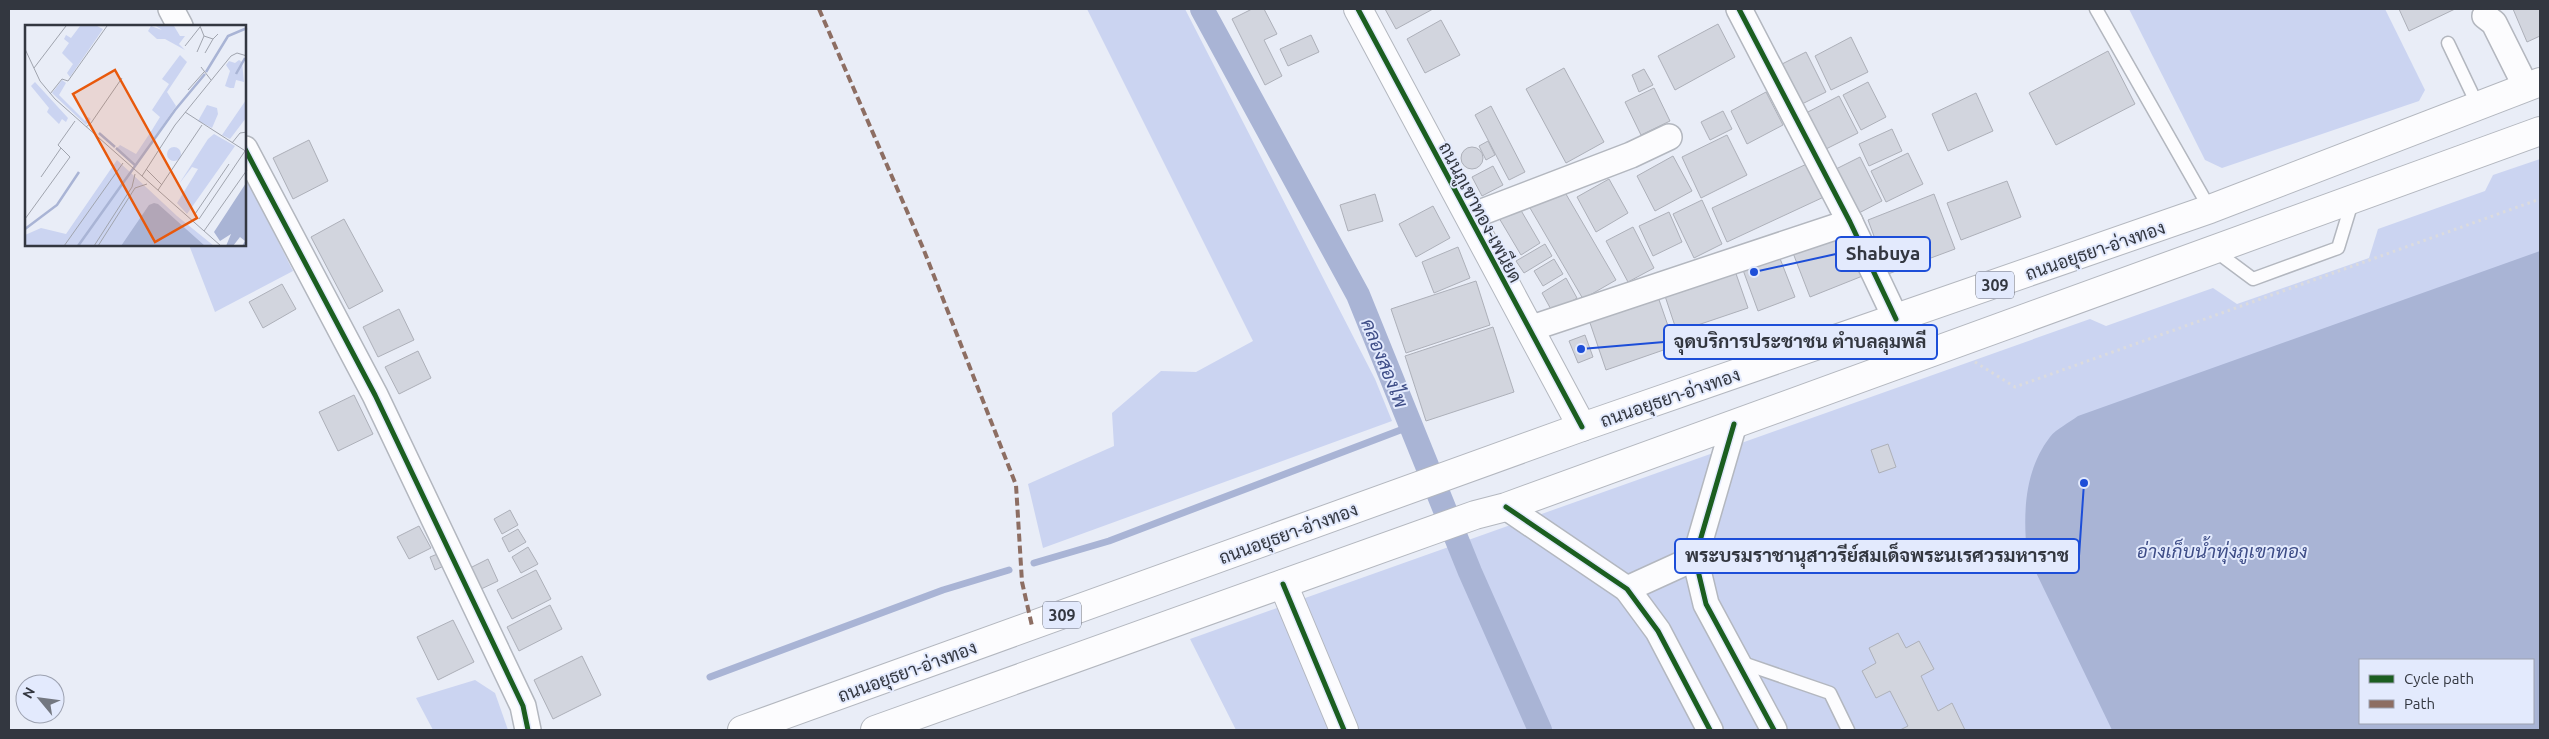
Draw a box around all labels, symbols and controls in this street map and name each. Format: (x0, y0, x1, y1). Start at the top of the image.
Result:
inset map (25, 25, 246, 246)
street label: ถนนภูเขาทอง-เพนียด (1432, 137, 1528, 288)
street label: ถนนอยุธยา-อ่างทอง (2022, 216, 2168, 286)
callout: Shabuya (1836, 237, 1930, 271)
text: Shabuya (1846, 242, 1920, 264)
road number: 309 (1976, 272, 2014, 298)
water label: คลองสองไพ (1357, 315, 1414, 411)
callout: จุดบริการประชาชน ตำบลลุมพลี (1664, 325, 1937, 359)
text: จุดบริการประชาชน ตำบลลุมพลี (1674, 329, 1926, 356)
street label: ถนนอยุธยา-อ่างทอง (1597, 363, 1743, 433)
street label: ถนนอยุธยา-อ่างทอง (1216, 498, 1361, 570)
water label: อ่างเก็บน้ำทุ่งภูเขาทอง (2137, 536, 2308, 565)
callout: พระบรมราชานุสาวรีย์สมเด็จพระนเรศวรมหาราช (1675, 539, 2079, 573)
text: พระบรมราชานุสาวรีย์สมเด็จพระนเรศวรมหาราช (1685, 542, 2069, 570)
road number: 309 (1043, 602, 1081, 628)
street label: ถนนอยุธยา-อ่างทอง (835, 636, 980, 708)
legend (2359, 659, 2534, 724)
text: Cycle path (2404, 670, 2474, 687)
north arrow (15, 674, 65, 724)
text: N (19, 684, 38, 701)
text: Path (2404, 695, 2435, 712)

